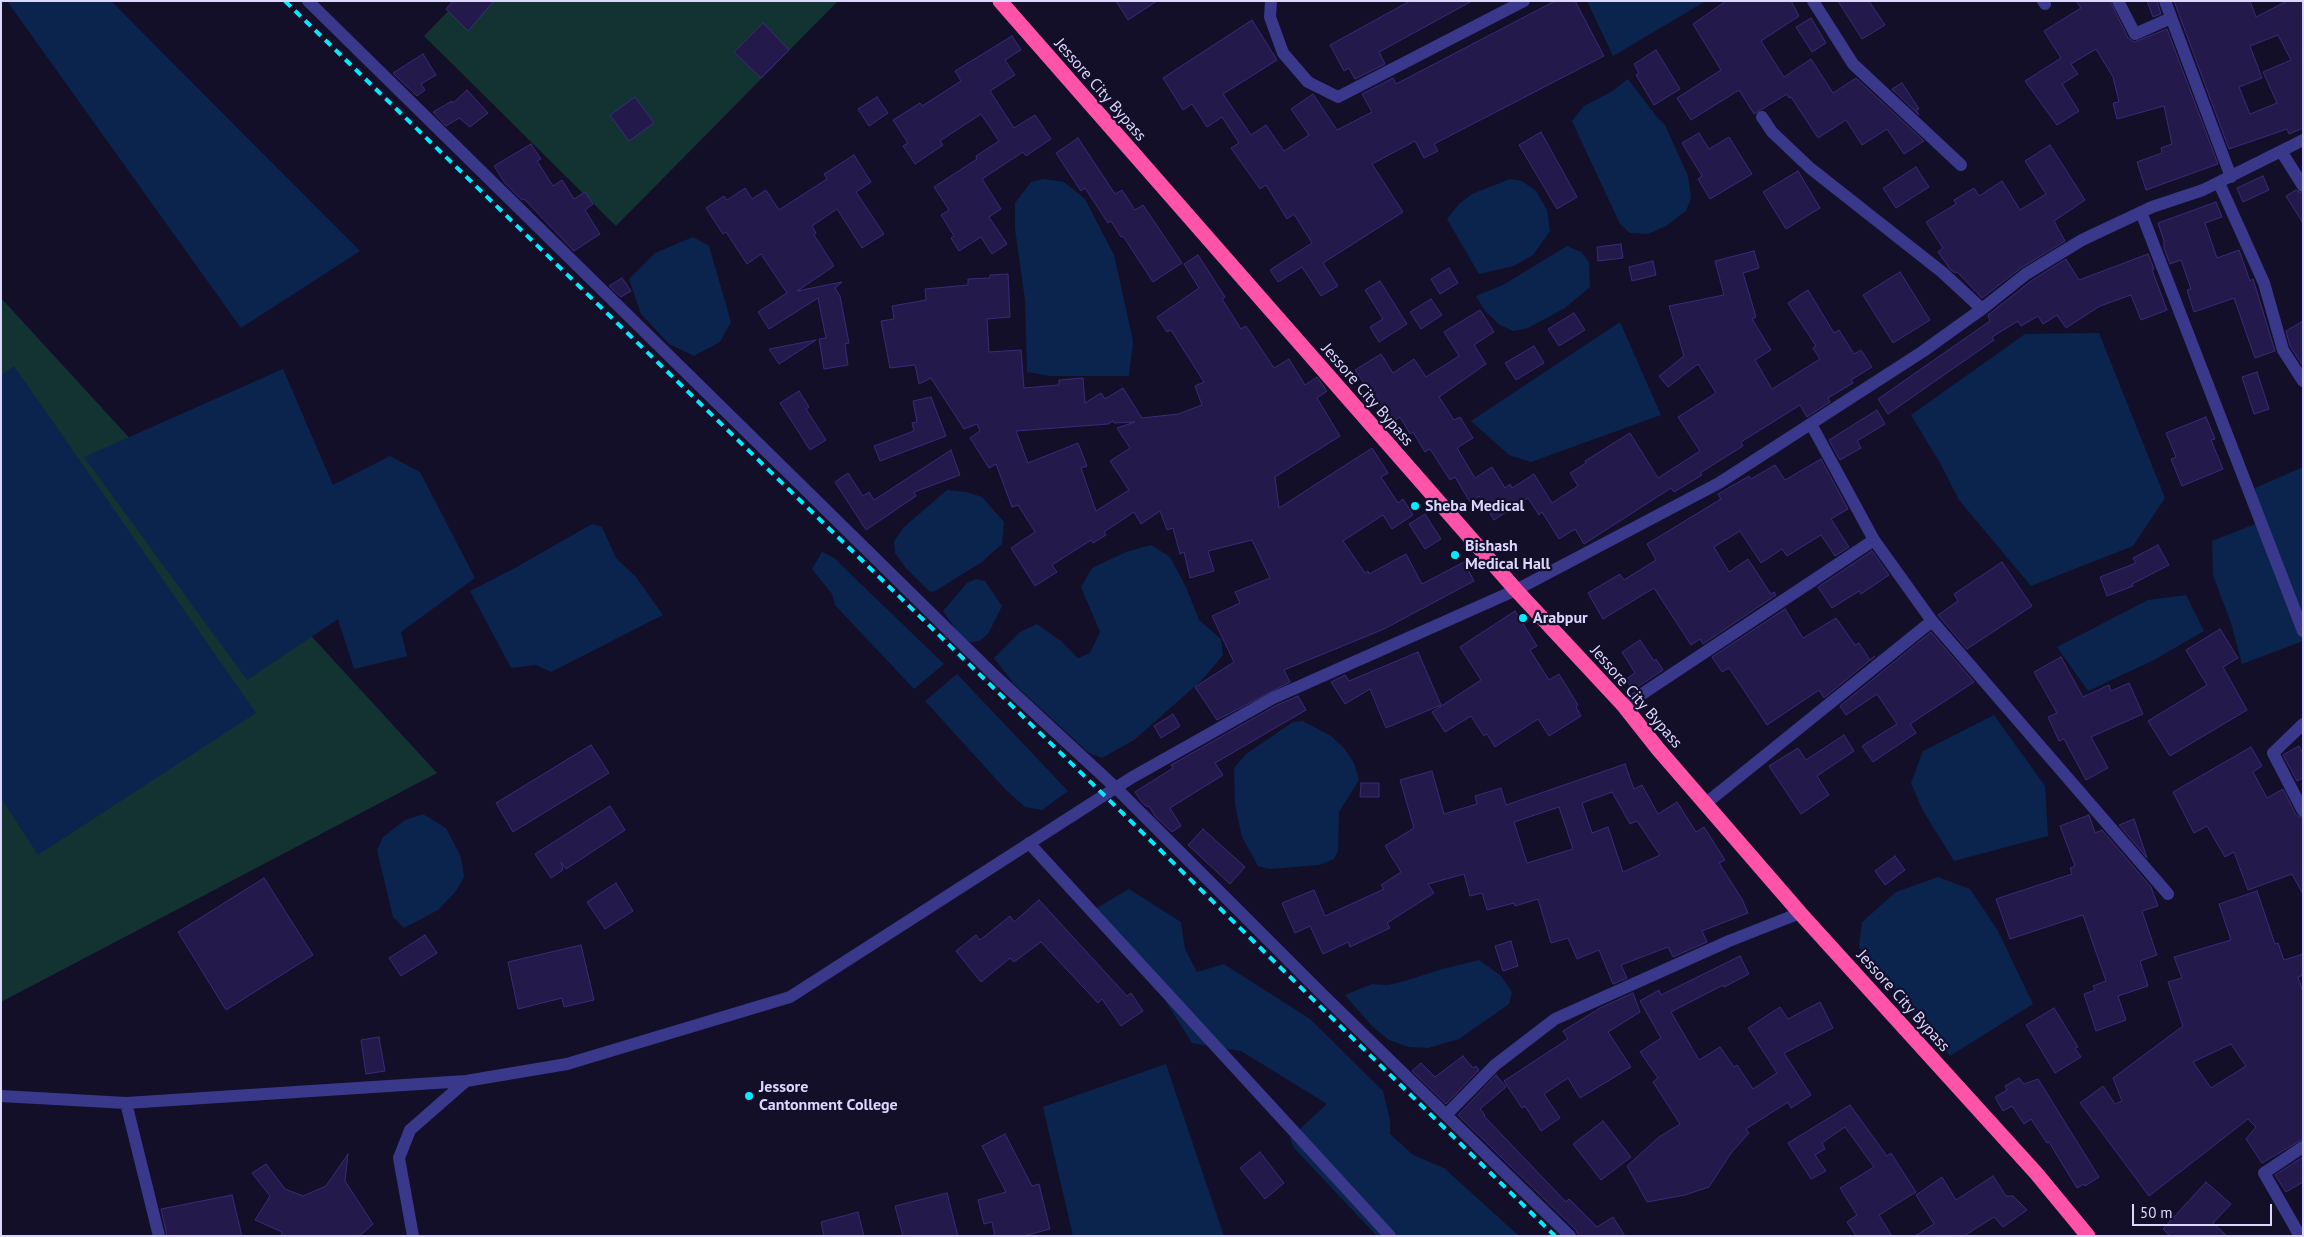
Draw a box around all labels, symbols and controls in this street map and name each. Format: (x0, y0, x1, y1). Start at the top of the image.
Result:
street label: Jessore City Bypass (1050, 35, 1150, 145)
street label: Jessore City Bypass (1317, 340, 1417, 450)
place label: Sheba Medical (1425, 496, 1524, 516)
marker: Sheba Medical (1409, 500, 1421, 512)
place label: Bishash Medical Hall (1465, 536, 1550, 574)
marker: Bishash Medical Hall (1449, 549, 1461, 561)
place label: Arabpur (1533, 608, 1588, 628)
marker: Arabpur (1517, 612, 1529, 624)
street label: Jessore City Bypass (1586, 642, 1686, 752)
street label: Jessore City Bypass (1852, 946, 1954, 1056)
place label: Jessore Cantonment College (759, 1077, 898, 1115)
marker: Jessore Cantonment College (743, 1090, 755, 1102)
scale bar (2134, 1194, 2274, 1226)
text: 50 m (2140, 1203, 2173, 1222)

